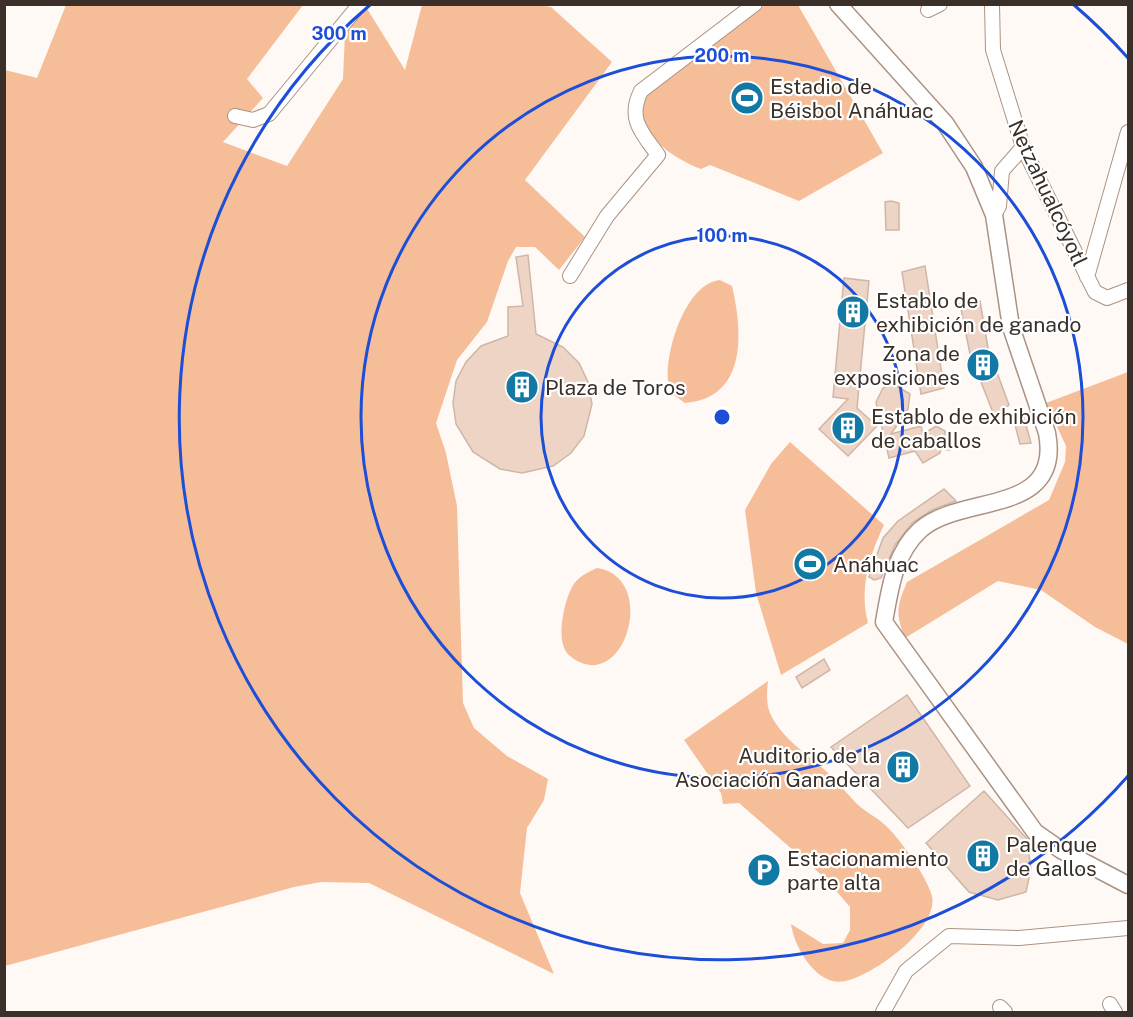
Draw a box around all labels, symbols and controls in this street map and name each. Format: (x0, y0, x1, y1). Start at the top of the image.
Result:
text: 300 m (311, 23, 367, 44)
text: 200 m (695, 45, 749, 66)
place label: Estadio de Béisbol Anáhuac (770, 74, 934, 123)
sports icon: Estadio de Béisbol Anáhuac (729, 80, 765, 116)
street label: Netzahualcóyotl (1003, 116, 1093, 270)
text: 100 m (696, 225, 748, 246)
place label: Establo de exhibición de ganado (876, 288, 1081, 337)
building icon: Establo de exhibición de ganado (835, 294, 871, 330)
place label: Zona de exposiciones (834, 341, 960, 390)
building icon: Zona de exposiciones (965, 347, 1001, 383)
building icon: Plaza de Toros (504, 369, 540, 405)
place label: Plaza de Toros (545, 375, 686, 400)
place label: Establo de exhibición de caballos (871, 404, 1077, 453)
centre of rings (712, 407, 732, 427)
building icon: Establo de exhibición de caballos (830, 410, 866, 446)
sports icon: Anáhuac (792, 546, 828, 582)
place label: Anáhuac (833, 552, 919, 577)
place label: Auditorio de la Asociación Ganadera (675, 743, 880, 792)
building icon: Auditorio de la Asociación Ganadera (885, 749, 921, 785)
place label: Palenque de Gallos (1006, 832, 1097, 881)
building icon: Palenque de Gallos (965, 838, 1001, 874)
place label: Estacionamiento parte alta (787, 846, 949, 895)
parking icon: Estacionamiento parte alta (746, 852, 782, 888)

